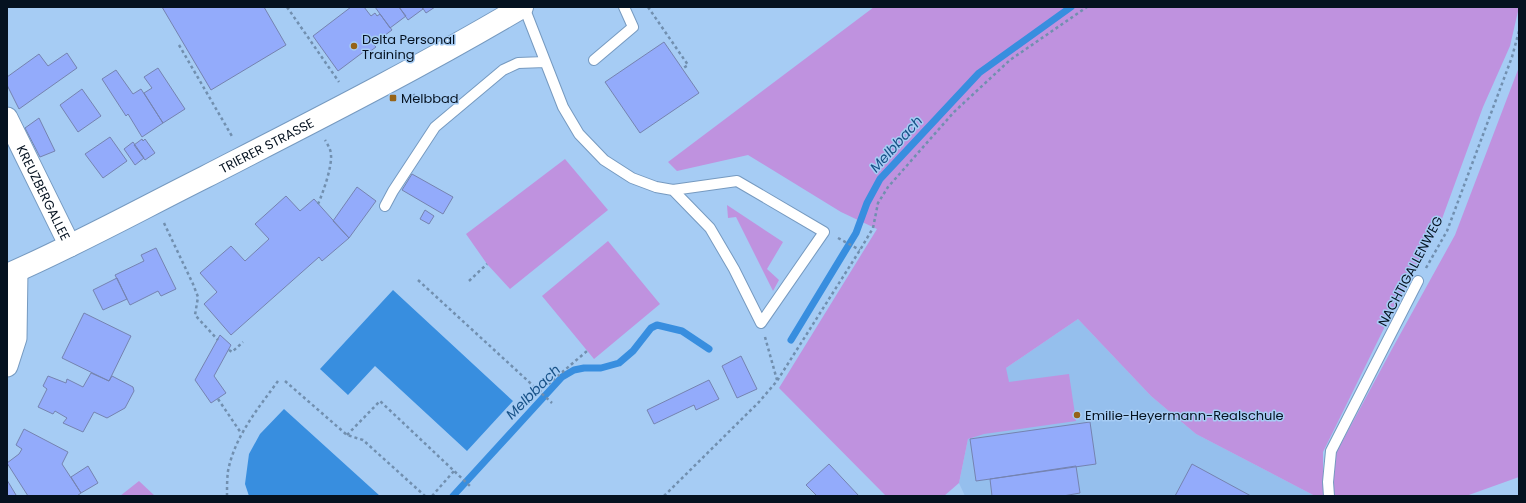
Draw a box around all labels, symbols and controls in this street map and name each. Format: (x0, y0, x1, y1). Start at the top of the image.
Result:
place label: Delta Personal Training (362, 30, 455, 64)
marker: Delta Personal Training (349, 41, 359, 51)
place label: Melbbad (401, 89, 459, 108)
marker: Melbbad (388, 93, 398, 103)
water label: Melbbach (865, 111, 927, 177)
street label: TRIERER STRASSE (216, 114, 317, 178)
street label: KREUZBERGALLEE (12, 142, 75, 244)
street label: NACHTIGALLENWEG (1373, 213, 1448, 330)
water label: Melbbach (501, 360, 565, 424)
place label: Emilie-Heyermann-Realschule (1085, 406, 1284, 425)
marker: Emilie-Heyermann-Realschule (1072, 410, 1082, 420)

